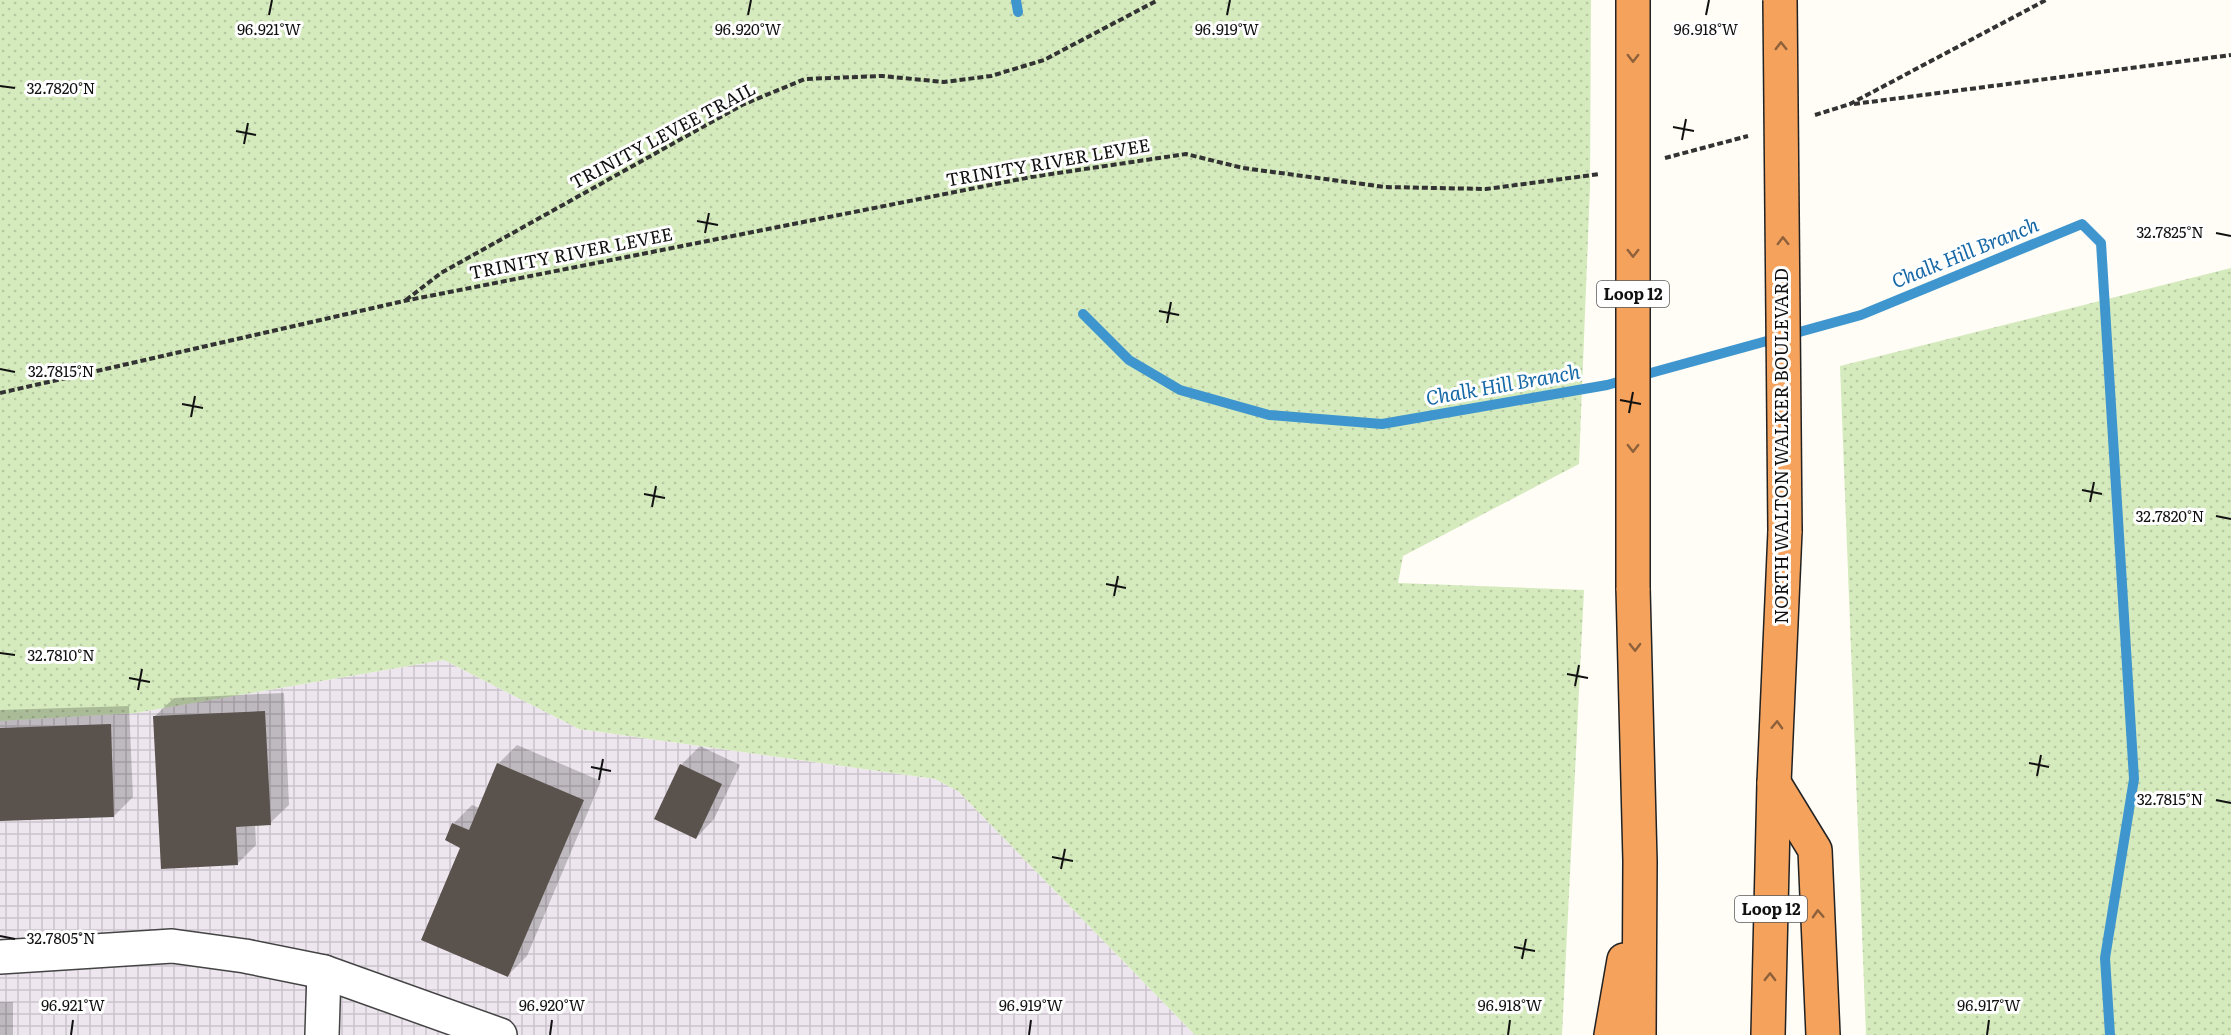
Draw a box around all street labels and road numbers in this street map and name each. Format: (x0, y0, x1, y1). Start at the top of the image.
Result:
street label: TRINITY LEVEE TRAIL (565, 74, 760, 195)
street label: TRINITY RIVER LEVEE (944, 130, 1152, 193)
street label: TRINITY RIVER LEVEE (467, 220, 675, 285)
street label: NORTH WALTON WALKER BOULEVARD (1767, 268, 1794, 624)
road number: Loop 12 (1597, 281, 1669, 307)
road number: Loop 12 (1735, 896, 1807, 922)

